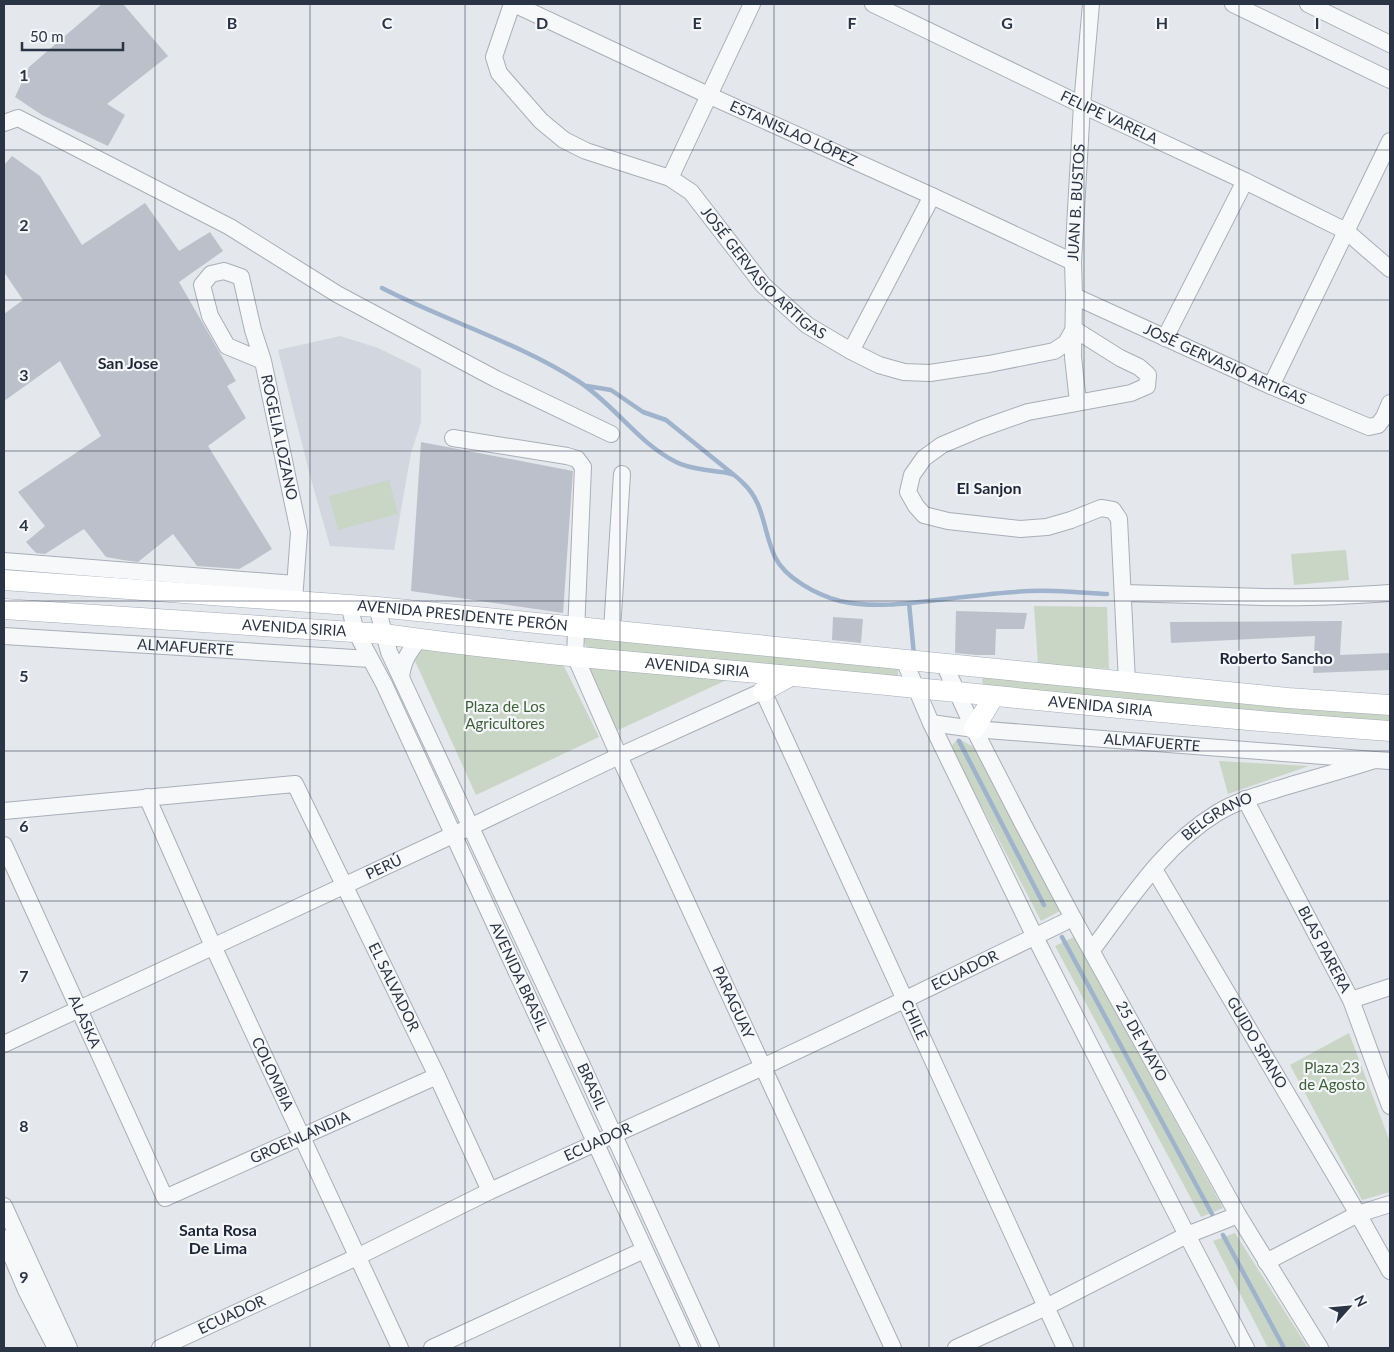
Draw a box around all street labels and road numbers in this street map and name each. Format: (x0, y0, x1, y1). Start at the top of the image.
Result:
street label: FELIPE VARELA (1058, 86, 1162, 148)
street label: ESTANISLAO LÓPEZ (727, 96, 860, 169)
street label: JUAN B. BUSTOS (1063, 143, 1088, 261)
street label: JOSÉ GERVASIO ARTIGAS (698, 203, 830, 342)
street label: JOSÉ GERVASIO ARTIGAS (1141, 319, 1310, 408)
street label: ROGELIA LOZANO (258, 373, 302, 502)
street label: AVENIDA PRESIDENTE PERÓN (357, 596, 569, 634)
street label: AVENIDA SIRIA (242, 615, 348, 640)
street label: ALMAFUERTE (137, 634, 235, 658)
street label: AVENIDA SIRIA (645, 653, 751, 680)
street label: AVENIDA SIRIA (1048, 691, 1154, 719)
street label: ALMAFUERTE (1103, 729, 1201, 754)
street label: BELGRANO (1177, 788, 1254, 844)
street label: PERÚ (362, 850, 404, 882)
street label: BLAS PARERA (1295, 902, 1356, 996)
street label: AVENIDA BRASIL (487, 919, 553, 1034)
street label: EL SALVADOR (365, 939, 424, 1035)
street label: ECUADOR (928, 945, 1001, 993)
street label: PARAGUAY (709, 963, 759, 1042)
street label: ALASKA (66, 992, 106, 1051)
street label: GUIDO SPANO (1224, 993, 1292, 1092)
street label: CHILE (898, 997, 932, 1042)
street label: 25 DE MAYO (1113, 998, 1172, 1084)
street label: COLOMBIA (249, 1034, 299, 1114)
street label: BRASIL (574, 1060, 611, 1113)
street label: GROENLANDIA (247, 1106, 353, 1167)
street label: ECUADOR (561, 1118, 635, 1164)
street label: ECUADOR (195, 1290, 268, 1337)

